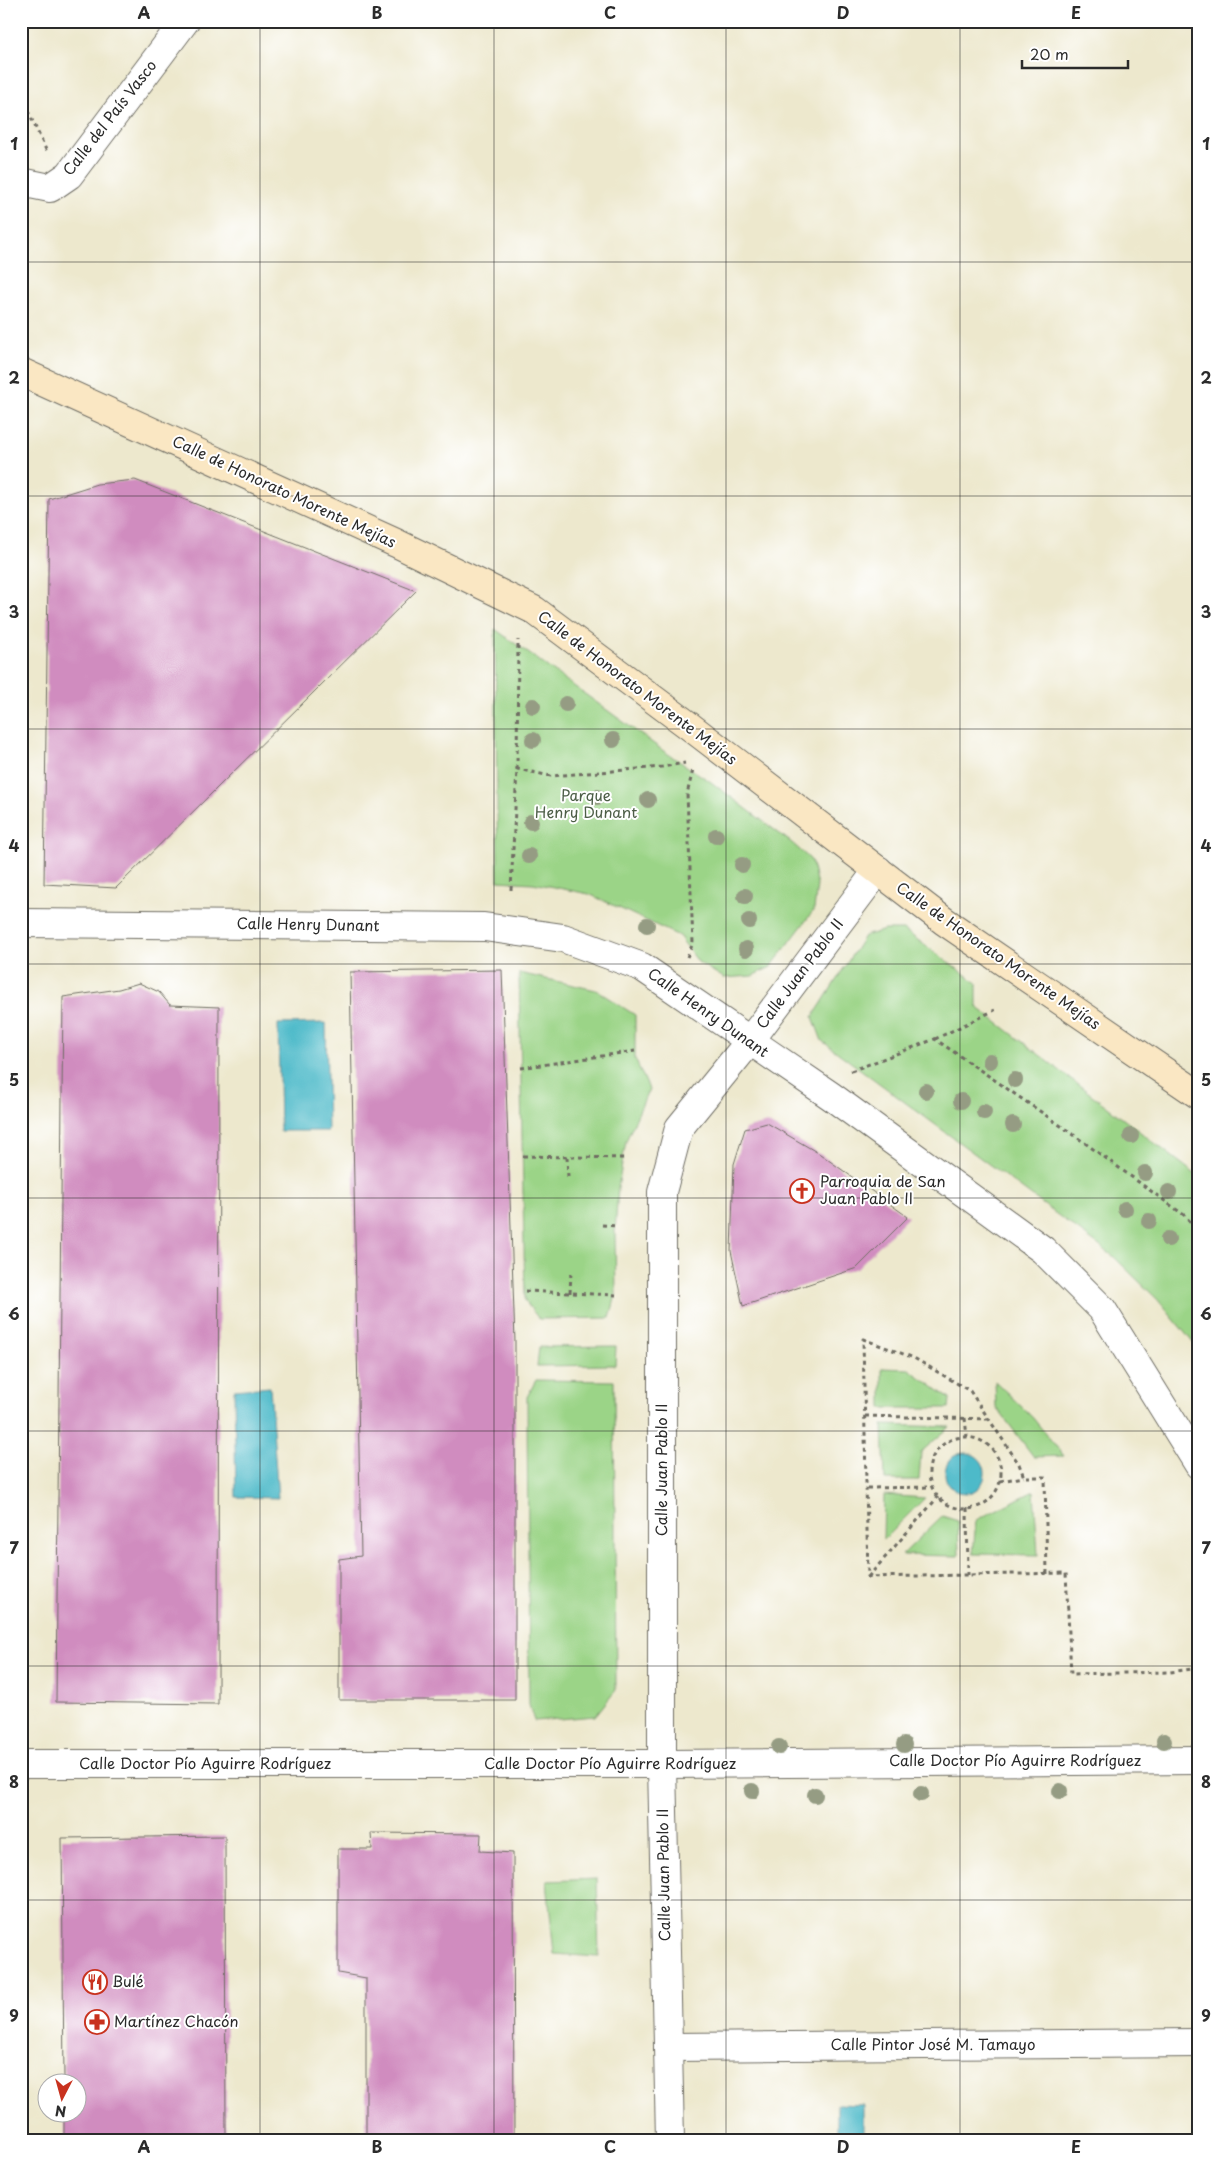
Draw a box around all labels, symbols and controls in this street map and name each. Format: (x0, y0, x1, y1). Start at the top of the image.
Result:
text: A (138, 0, 151, 24)
text: B (372, 0, 383, 24)
text: C (604, 0, 616, 24)
text: D (837, 0, 849, 24)
text: E (1071, 0, 1081, 24)
scale bar (1022, 38, 1129, 70)
text: 20 m (1030, 42, 1069, 65)
street label: Calle del País Vasco (56, 54, 161, 180)
text: 1 (10, 131, 18, 155)
text: 1 (1202, 131, 1210, 155)
text: 2 (8, 365, 20, 389)
text: 2 (1200, 365, 1212, 389)
street label: Calle de Honorato Morente Mejías (169, 429, 400, 553)
text: 3 (9, 599, 19, 623)
text: 3 (1201, 599, 1211, 623)
street label: Calle de Honorato Morente Mejías (533, 604, 743, 770)
park label: Parque Henry Dunant (535, 783, 637, 823)
text: 4 (9, 833, 20, 857)
text: 4 (1201, 833, 1212, 857)
street label: Calle de Honorato Morente Mejías (892, 875, 1106, 1034)
street label: Calle Henry Dunant (236, 911, 380, 936)
street label: Calle Juan Pablo II (750, 913, 848, 1033)
street label: Calle Henry Dunant (644, 961, 774, 1062)
text: 5 (9, 1067, 19, 1091)
text: 5 (1201, 1067, 1211, 1091)
place label: Parroquia de San Juan Pablo II (820, 1169, 945, 1209)
church icon: Parroquia de San Juan Pablo II (789, 1178, 815, 1204)
text: 6 (8, 1301, 20, 1325)
text: 6 (1200, 1301, 1212, 1325)
street label: Calle Juan Pablo II (649, 1404, 672, 1536)
text: 7 (9, 1535, 19, 1559)
text: 7 (1201, 1535, 1211, 1559)
street label: Calle Doctor Pío Aguirre Rodríguez (889, 1748, 1141, 1771)
street label: Calle Doctor Pío Aguirre Rodríguez (79, 1751, 331, 1774)
street label: Calle Doctor Pío Aguirre Rodríguez (484, 1751, 736, 1774)
text: 8 (9, 1769, 19, 1793)
text: 8 (1201, 1769, 1211, 1793)
street label: Calle Juan Pablo II (650, 1808, 675, 1942)
restaurant icon: Bulé (82, 1969, 108, 1995)
place label: Bulé (112, 1969, 144, 1992)
text: 9 (9, 2003, 19, 2027)
text: 9 (1201, 2003, 1211, 2027)
pharmacy icon: Martínez Chacón (84, 2009, 110, 2035)
place label: Martínez Chacón (114, 2009, 238, 2032)
street label: Calle Pintor José M. Tamayo (831, 2032, 1035, 2055)
north arrow (38, 2074, 88, 2124)
text: N (54, 2100, 67, 2122)
text: A (138, 2134, 151, 2158)
text: B (372, 2134, 383, 2158)
text: C (604, 2134, 616, 2158)
text: D (837, 2134, 849, 2158)
text: E (1071, 2134, 1081, 2158)

